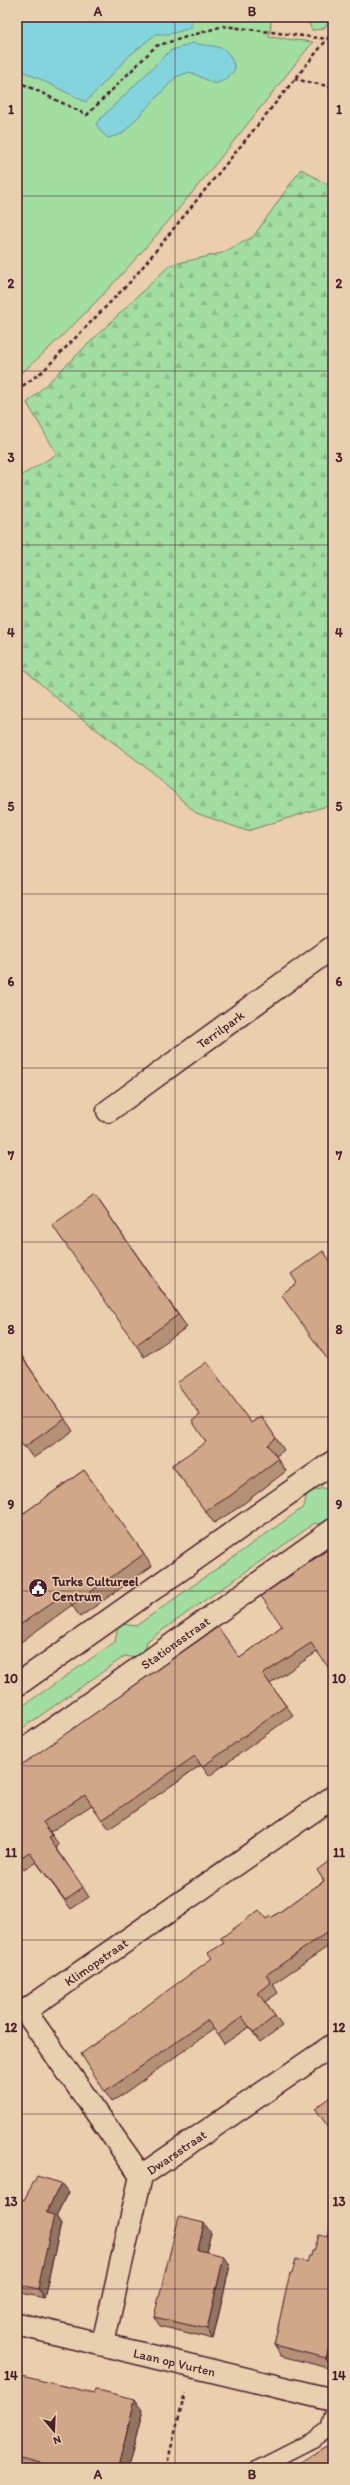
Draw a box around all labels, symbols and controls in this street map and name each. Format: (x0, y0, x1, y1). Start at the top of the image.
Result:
text: A (93, 4, 103, 19)
text: B (248, 4, 257, 19)
text: 1 (8, 102, 14, 117)
text: 1 (336, 102, 342, 117)
text: 2 (8, 276, 15, 291)
text: 2 (336, 276, 343, 291)
text: 3 (7, 450, 15, 465)
text: 3 (335, 450, 343, 465)
text: 4 (7, 625, 15, 640)
text: 4 (335, 625, 343, 640)
text: 5 (8, 799, 15, 814)
text: 5 (336, 799, 343, 814)
text: 6 (8, 974, 15, 989)
text: 6 (336, 974, 343, 989)
street label: Terrilpark (194, 1007, 247, 1052)
text: 7 (7, 1148, 15, 1163)
text: 7 (335, 1148, 343, 1163)
text: 8 (7, 1322, 15, 1337)
text: 8 (335, 1322, 343, 1337)
text: 9 (8, 1497, 15, 1512)
text: 9 (336, 1497, 343, 1512)
place label: Turks Cultureel Centrum (51, 1574, 139, 1604)
public building icon: Turks Cultureel Centrum (27, 1577, 49, 1599)
street label: Stationsstraat (138, 1613, 213, 1672)
text: 10 (4, 1671, 18, 1686)
text: 10 (332, 1671, 346, 1686)
text: 11 (5, 1845, 17, 1860)
text: 11 (333, 1845, 345, 1860)
street label: Klimopstraat (62, 1935, 131, 1989)
text: 12 (5, 2020, 18, 2035)
text: 12 (333, 2020, 346, 2035)
street label: Dwarsstraat (144, 2127, 209, 2178)
text: 13 (4, 2194, 18, 2209)
text: 13 (332, 2194, 346, 2209)
street label: Laan op Vurten (132, 2345, 217, 2380)
text: 14 (4, 2368, 18, 2383)
text: 14 (332, 2368, 346, 2383)
north arrow (34, 2411, 74, 2451)
text: N (51, 2433, 63, 2447)
text: A (93, 2467, 103, 2482)
text: B (248, 2467, 257, 2482)

